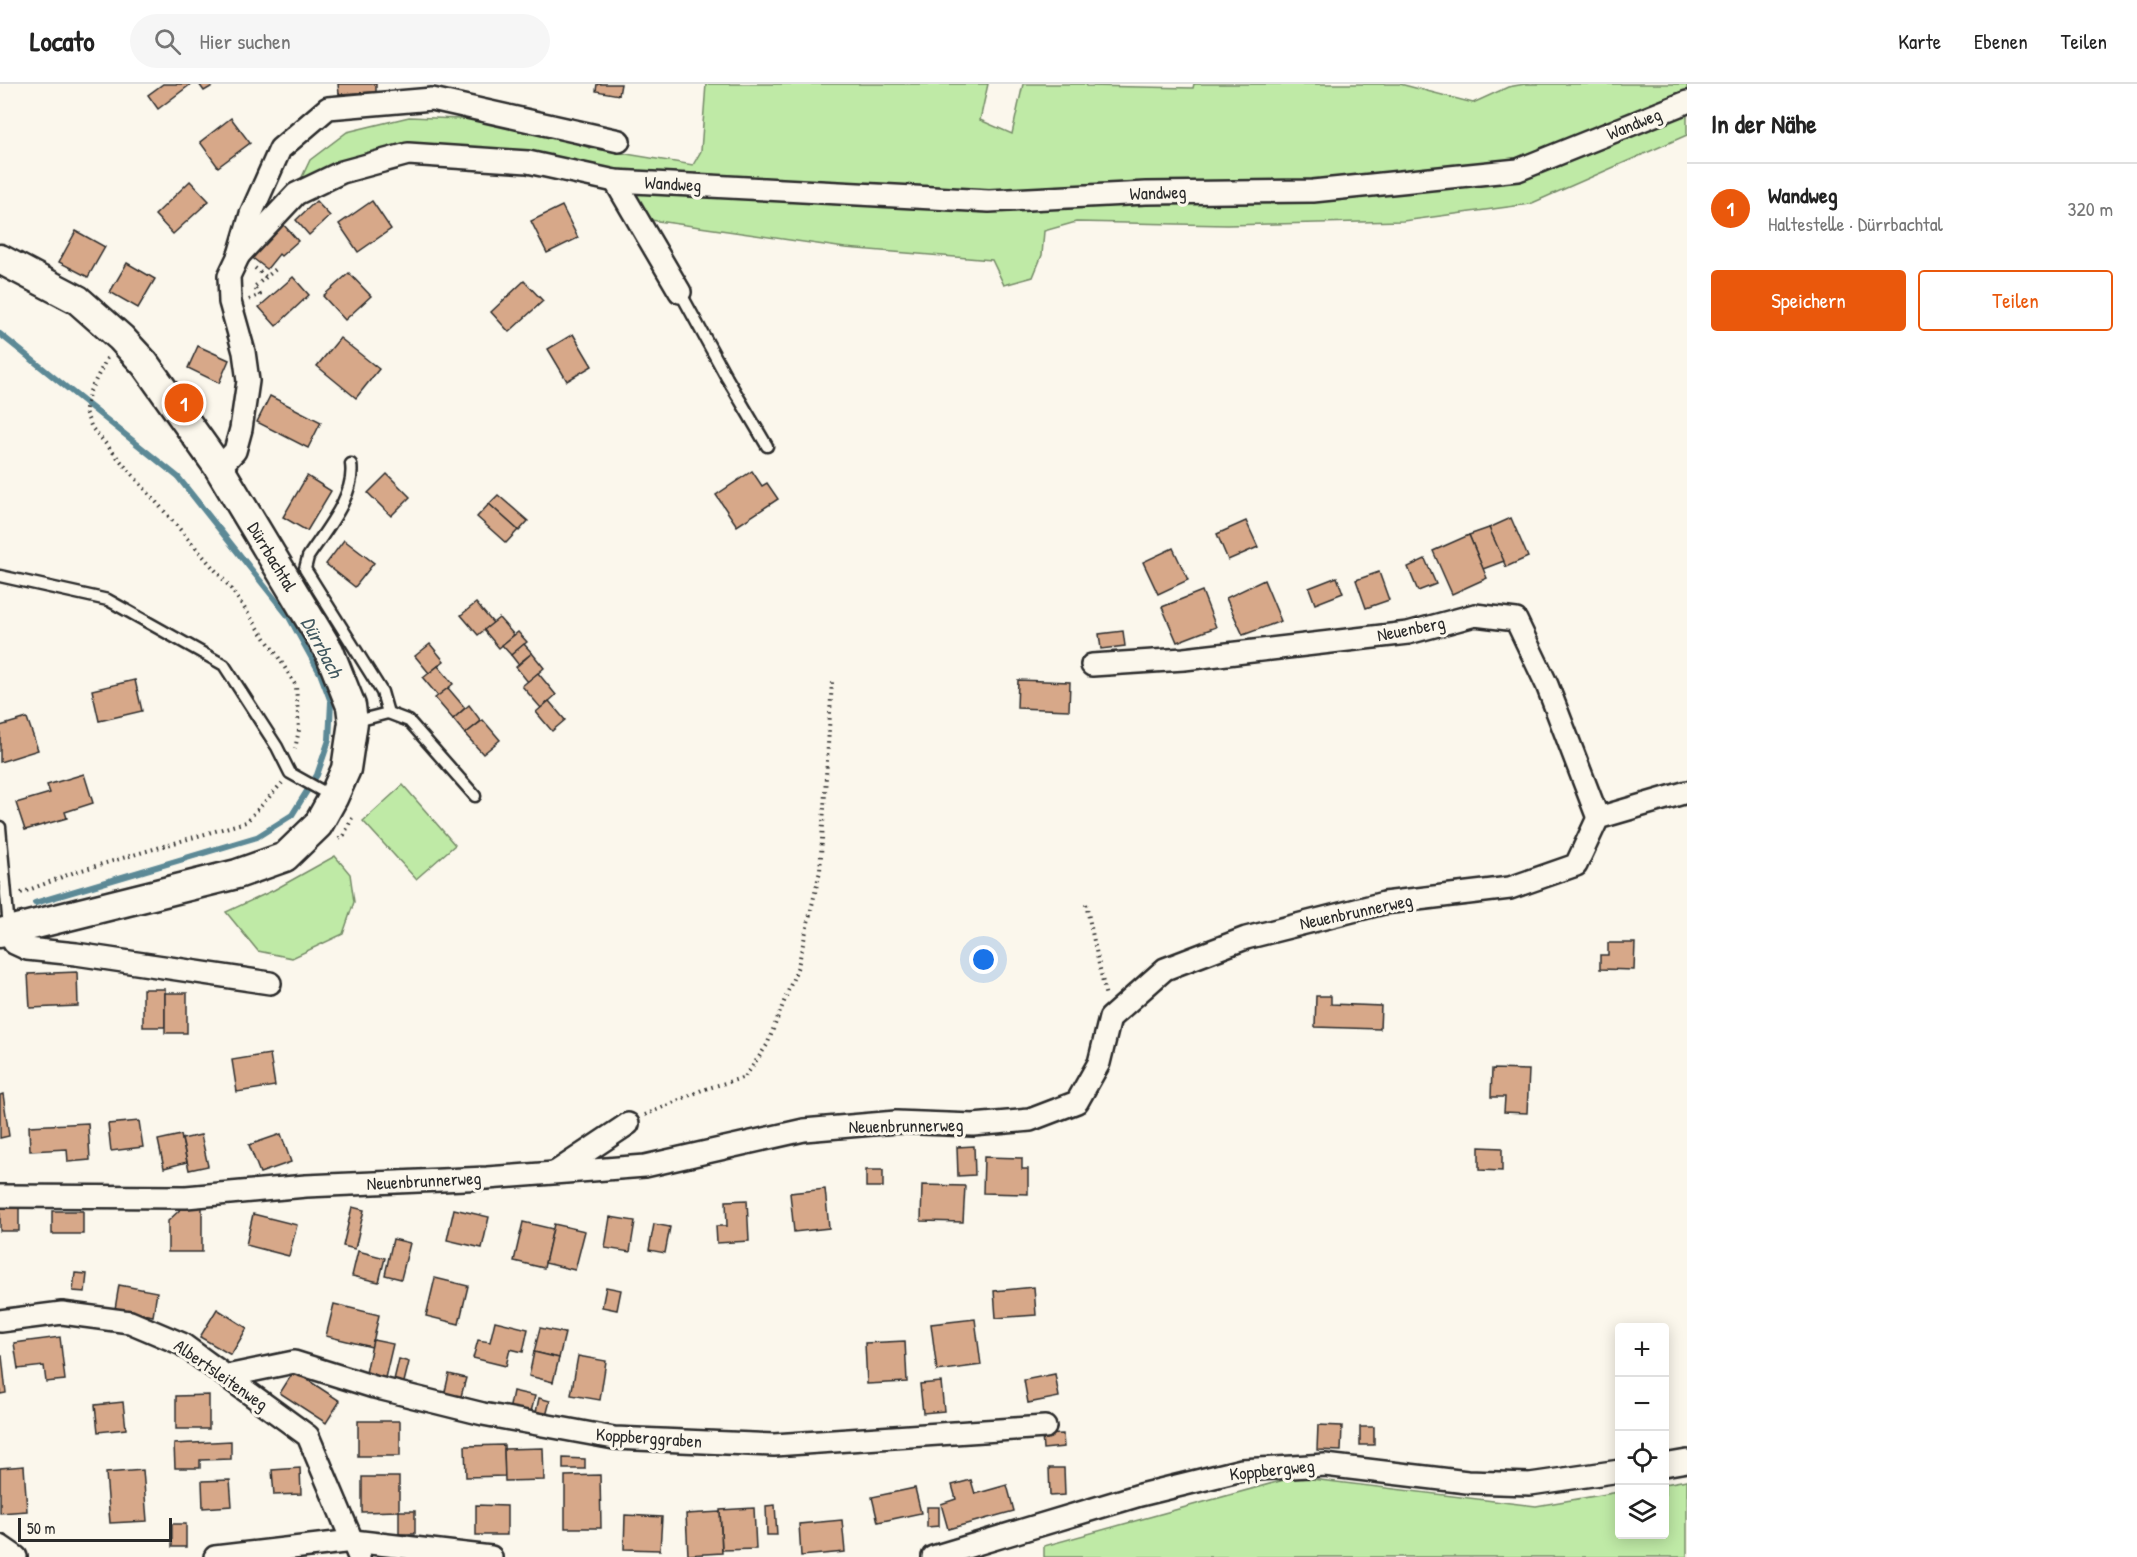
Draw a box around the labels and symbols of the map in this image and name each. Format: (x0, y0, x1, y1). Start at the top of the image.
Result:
street label: Wandweg (1603, 101, 1665, 146)
street label: Wandweg (644, 170, 702, 197)
street label: Wandweg (1129, 179, 1187, 206)
pin: 1 (164, 380, 204, 426)
street label: Dürrbachtal (242, 517, 303, 596)
street label: Neuenberg (1375, 610, 1447, 647)
water label: Dürrbach (295, 612, 350, 683)
street label: Neuenbrunnerweg (1297, 887, 1415, 936)
your location (969, 945, 998, 974)
street label: Neuenbrunnerweg (848, 1112, 964, 1139)
street label: Neuenbrunnerweg (366, 1165, 482, 1196)
street label: Albertsleitenweg (169, 1333, 273, 1416)
street label: Koppberggraben (595, 1421, 703, 1454)
street label: Koppbergweg (1228, 1453, 1316, 1486)
scale bar (18, 1515, 172, 1542)

